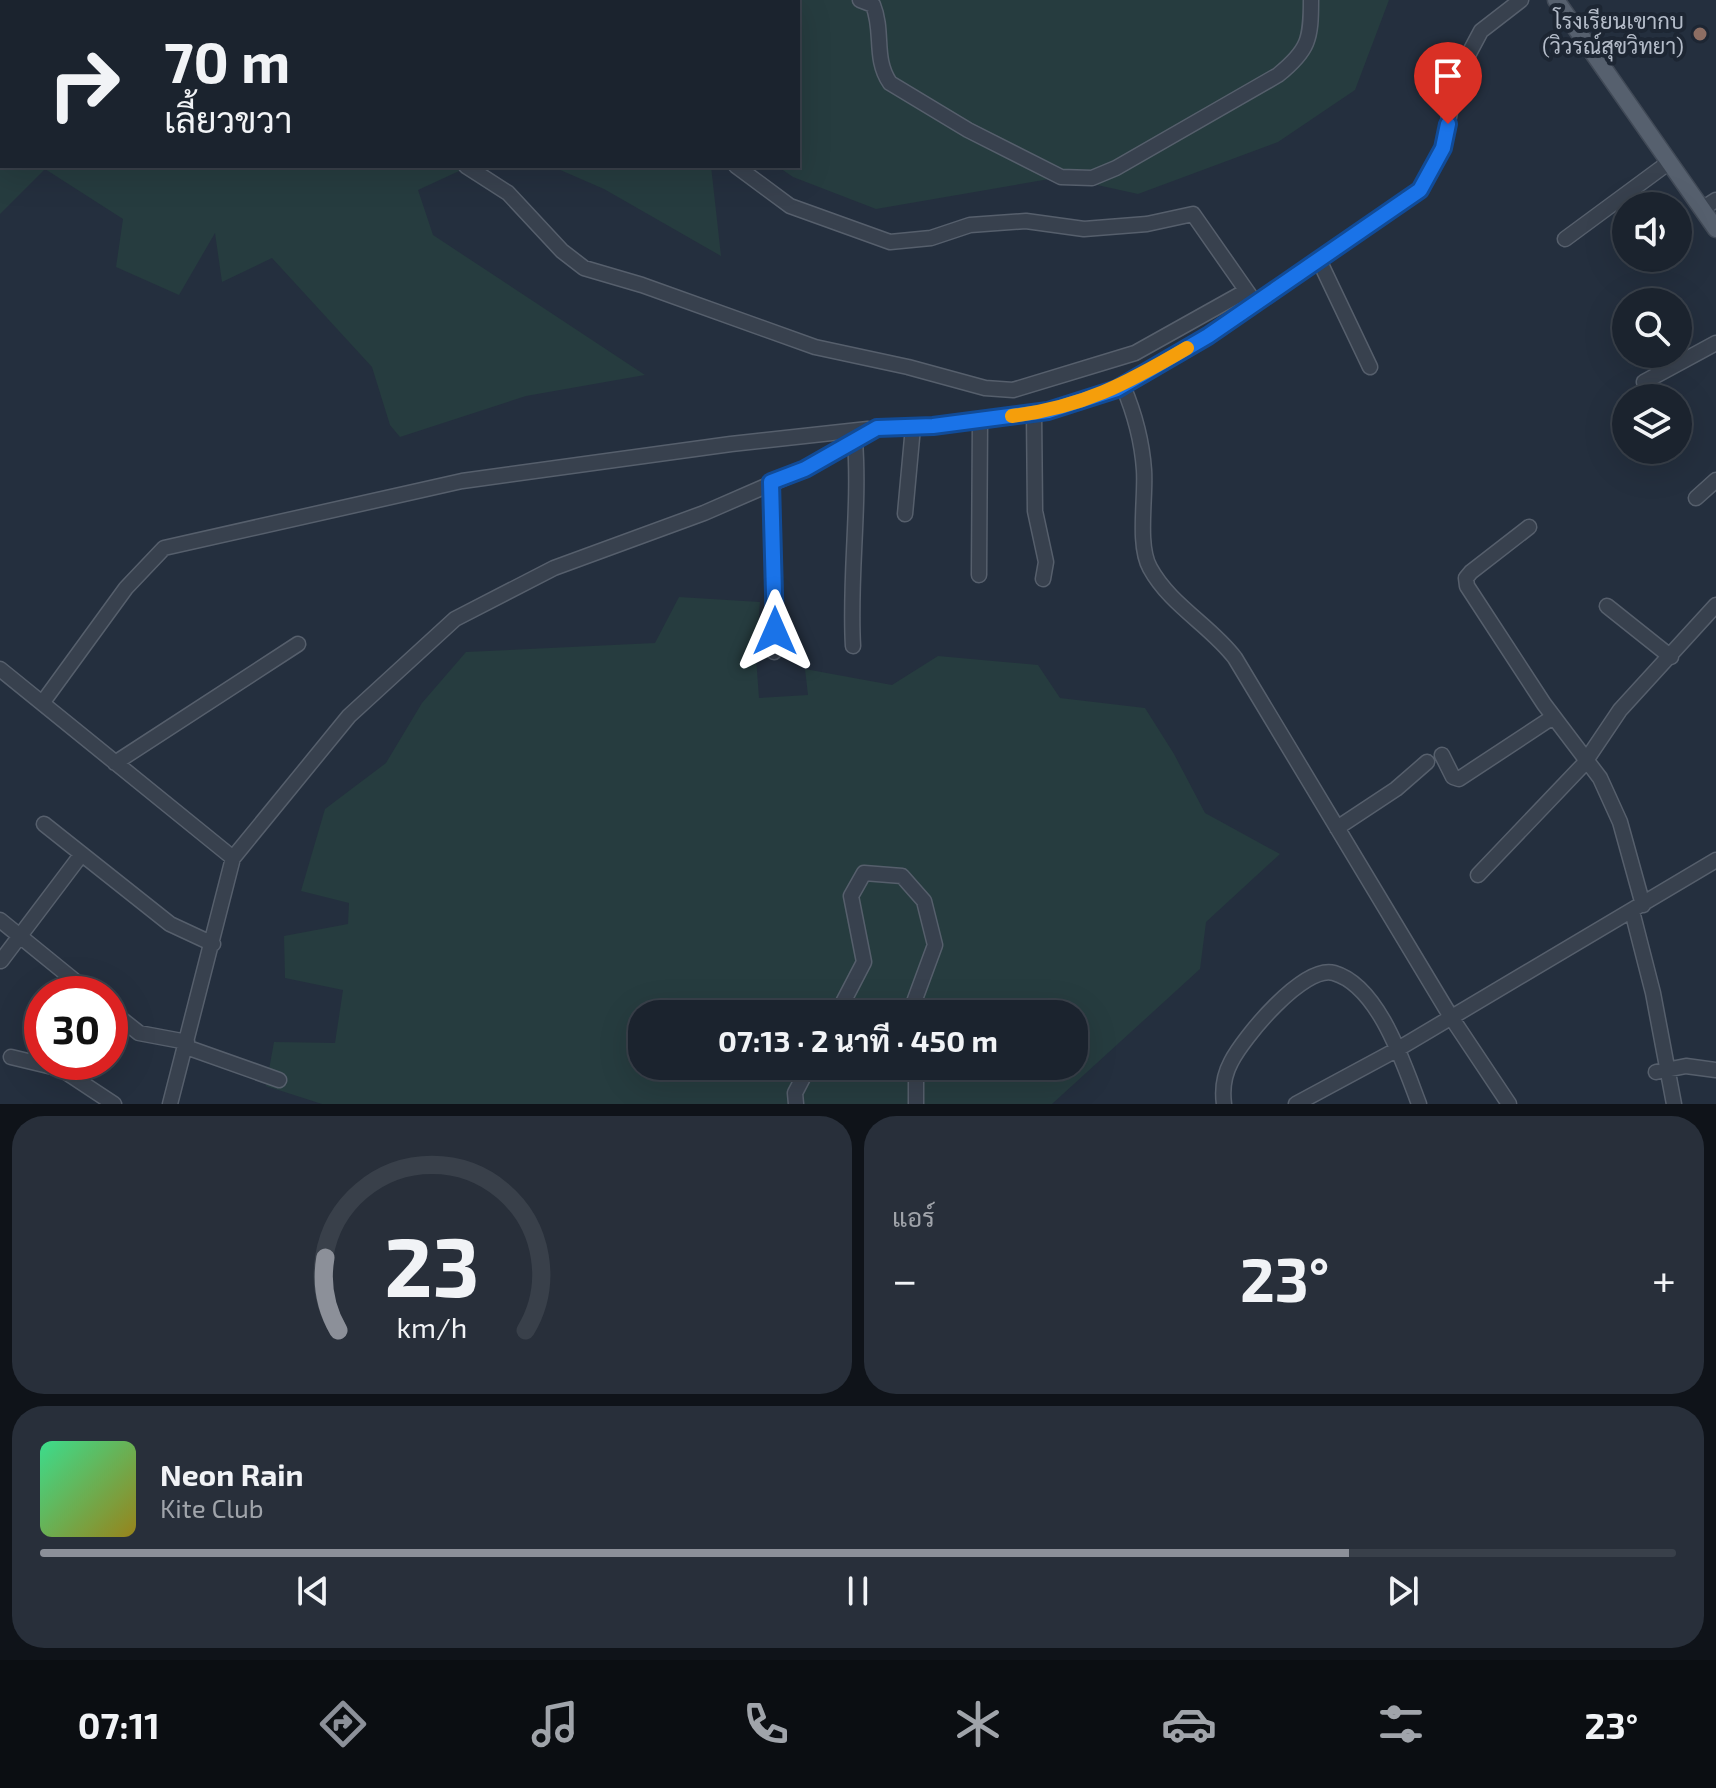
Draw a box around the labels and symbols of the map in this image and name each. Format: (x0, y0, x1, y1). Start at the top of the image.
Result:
place label: โรงเรียนเขากบ (วิวรณ์สุขวิทยา) (1542, 7, 1684, 62)
marker: โรงเรียนเขากบ (วิวรณ์สุขวิทยา) (1691, 25, 1709, 43)
pin (1414, 42, 1482, 124)
position arrow (733, 589, 817, 673)
speed limit sign: 30 (24, 976, 128, 1080)

